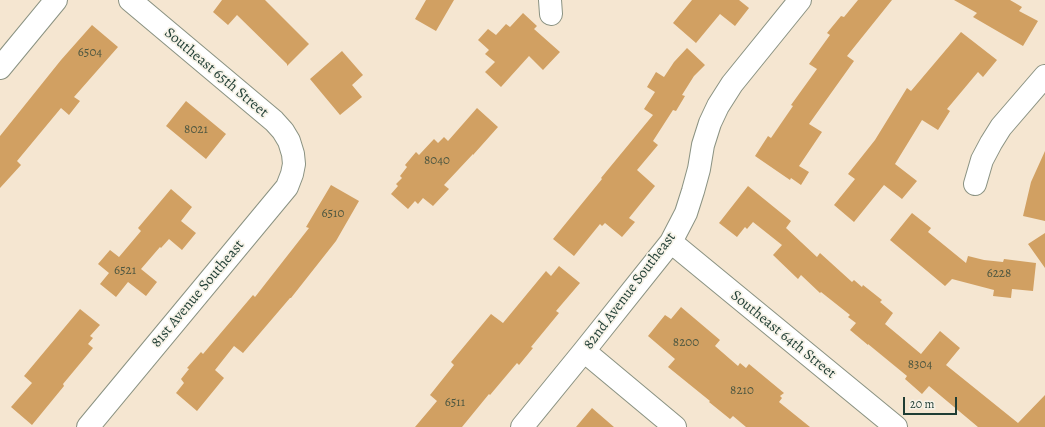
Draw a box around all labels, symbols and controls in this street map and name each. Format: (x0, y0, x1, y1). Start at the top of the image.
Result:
street label: Southeast 65th Street (160, 24, 272, 122)
house number: 6504 (78, 45, 102, 61)
house number: 8021 (184, 122, 208, 138)
house number: 8040 (424, 153, 450, 169)
house number: 6510 (322, 206, 344, 222)
street label: 82nd Avenue Southeast (580, 229, 680, 353)
street label: 81st Avenue Southeast (148, 237, 248, 351)
house number: 6521 (114, 263, 136, 279)
house number: 6228 (987, 266, 1011, 282)
street label: Southeast 64th Street (727, 287, 839, 383)
house number: 8200 (673, 335, 699, 351)
house number: 8304 (908, 357, 932, 373)
house number: 8210 (730, 383, 754, 399)
scale bar (905, 389, 959, 415)
house number: 6511 (445, 395, 465, 411)
text: 20 m (910, 396, 934, 412)

